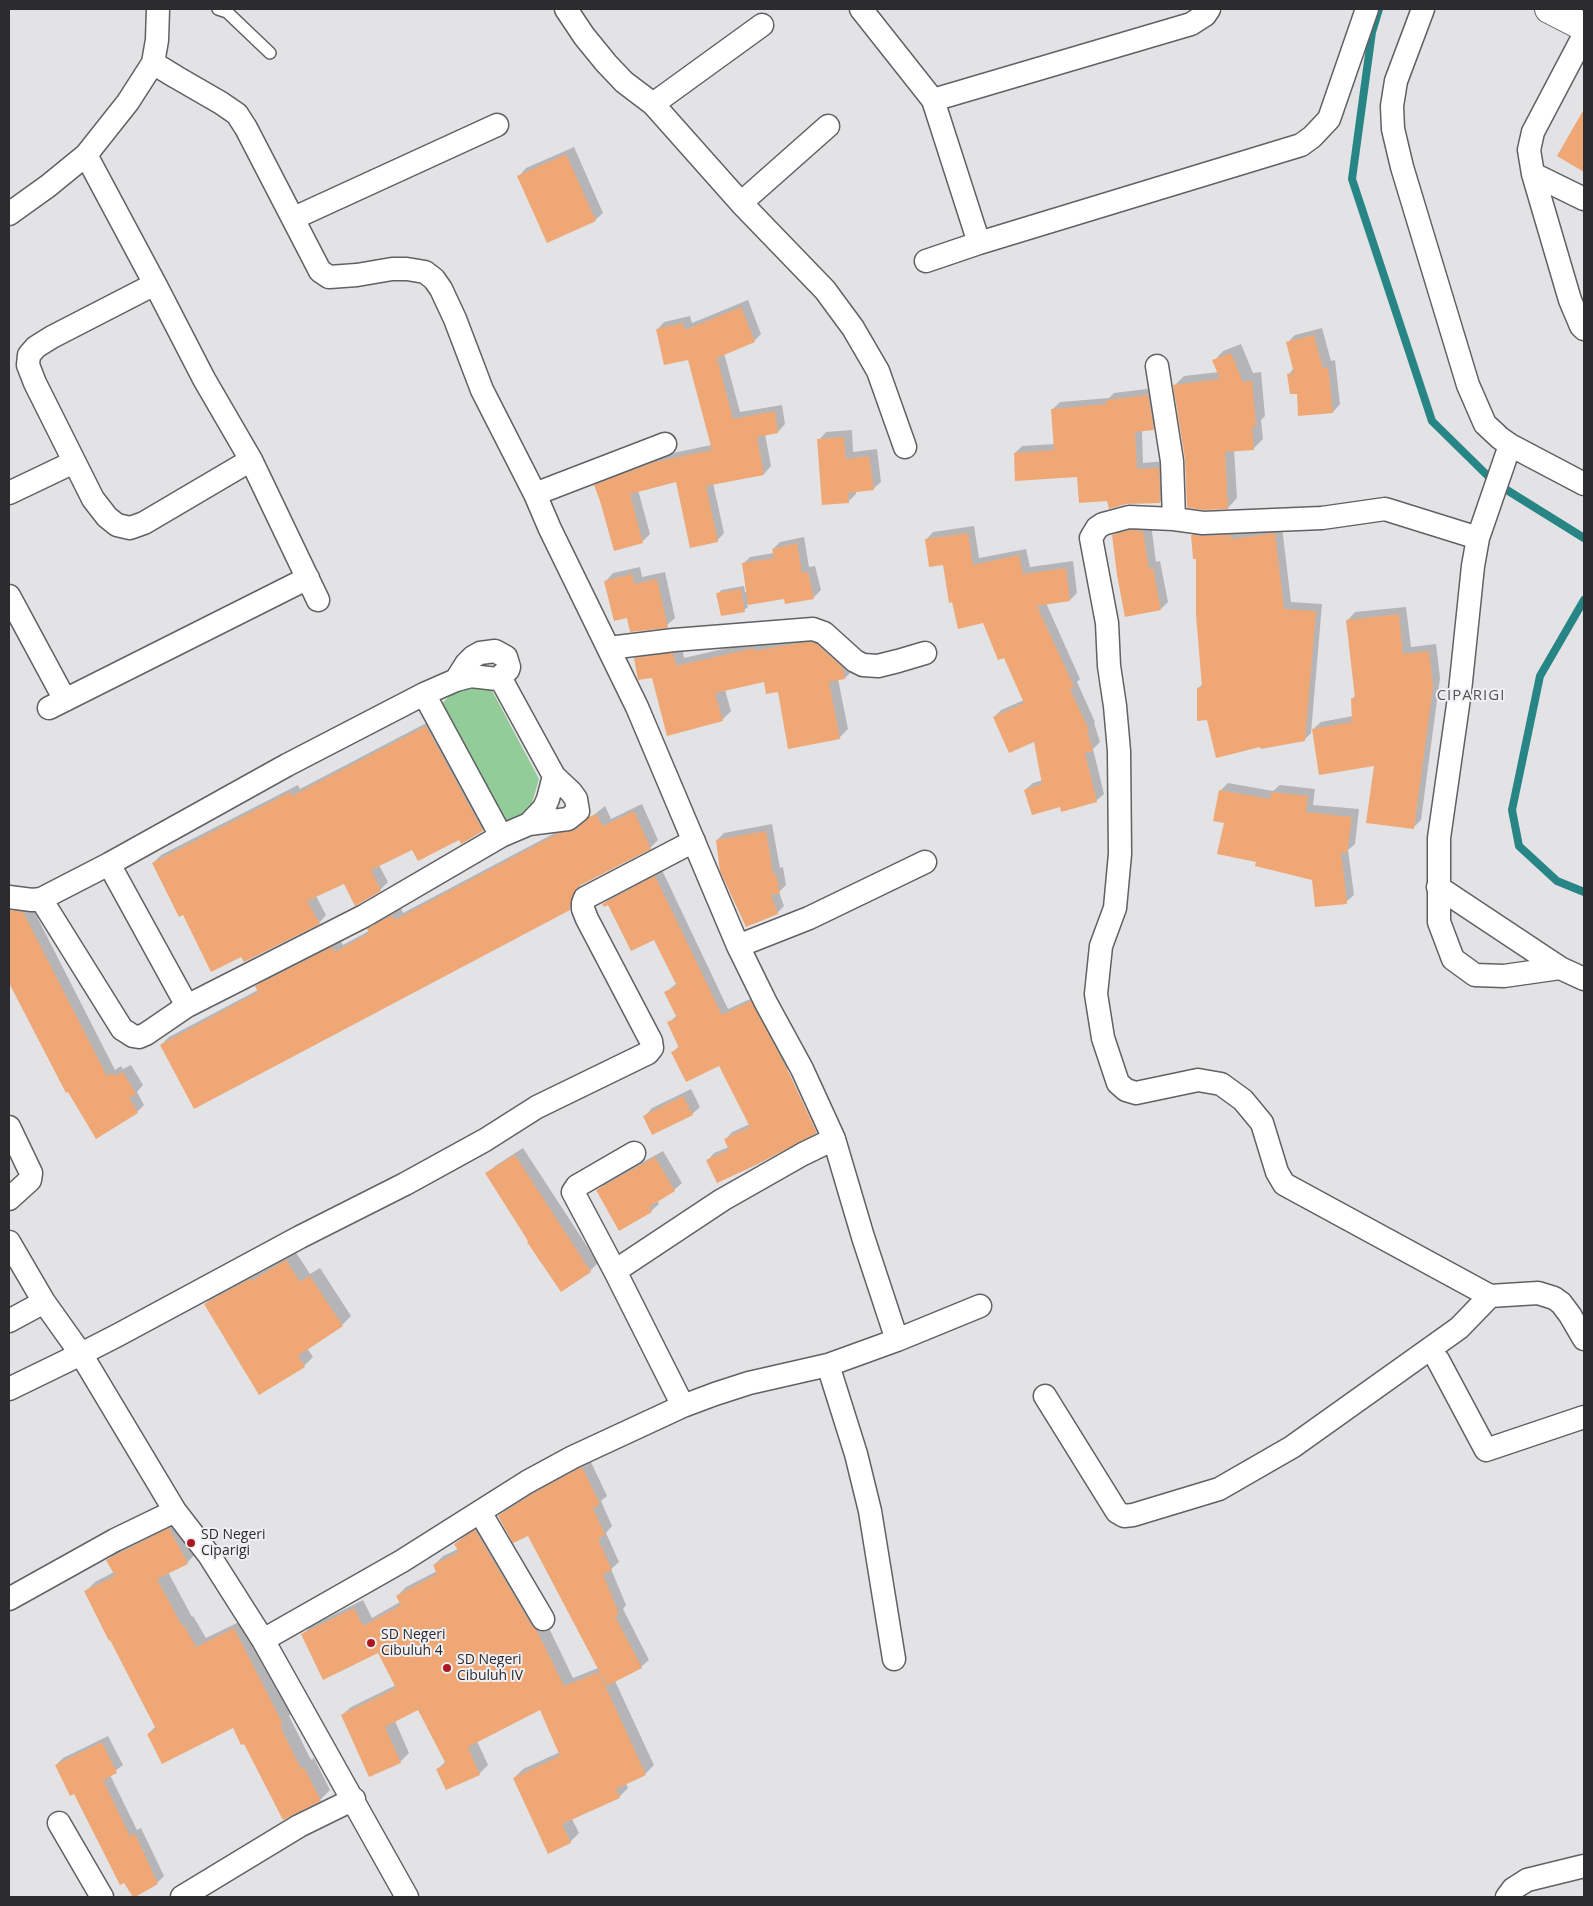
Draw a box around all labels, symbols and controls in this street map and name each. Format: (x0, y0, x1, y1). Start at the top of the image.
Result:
district label: CIPARIGI (1436, 687, 1506, 705)
place label: SD Negeri Ciparigi (201, 1527, 266, 1560)
marker: SD Negeri Ciparigi (185, 1537, 197, 1549)
place label: SD Negeri Cibuluh 4 (381, 1627, 446, 1660)
marker: SD Negeri Cibuluh 4 (365, 1637, 377, 1649)
place label: SD Negeri Cibuluh IV (457, 1652, 523, 1684)
marker: SD Negeri Cibuluh IV (441, 1662, 453, 1674)

